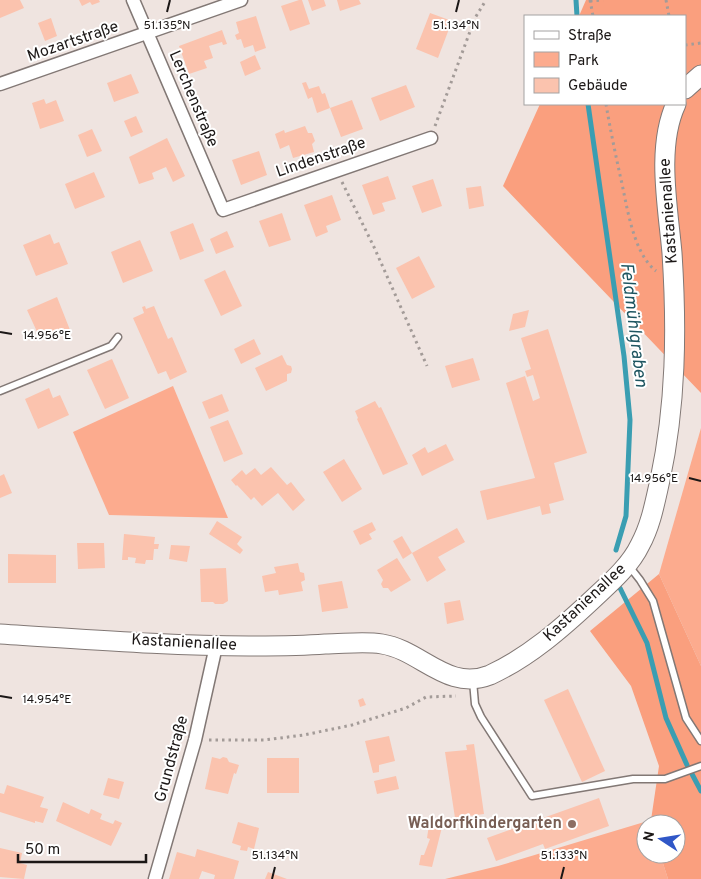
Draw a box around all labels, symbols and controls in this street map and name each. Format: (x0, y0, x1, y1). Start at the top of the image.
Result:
legend (524, 15, 686, 105)
street label: Mozartstraße (25, 17, 121, 67)
text: 51.135°N (143, 18, 191, 34)
text: 51.134°N (432, 18, 480, 34)
text: Straße (568, 27, 612, 46)
street label: Lerchenstraße (164, 48, 222, 150)
text: Park (568, 52, 599, 71)
text: Gebäude (568, 77, 628, 96)
street label: Lindenstraße (274, 133, 368, 183)
street label: Kastanienallee (655, 158, 683, 264)
water label: Feldmühlgraben (614, 261, 652, 389)
text: 14.956°E (23, 328, 71, 344)
text: 14.956°E (630, 471, 678, 487)
street label: Kastanienallee (539, 560, 631, 646)
street label: Kastanienallee (131, 630, 237, 656)
text: 14.954°E (23, 692, 71, 708)
street label: Grundstraße (151, 713, 193, 805)
place label: Waldorfkindergarten (408, 814, 562, 834)
north arrow (636, 814, 686, 864)
marker: Waldorfkindergarten (566, 818, 578, 830)
text: N (640, 830, 659, 843)
scale bar (18, 832, 145, 864)
text: 50 m (25, 841, 60, 860)
text: 51.134°N (251, 848, 299, 864)
text: 51.133°N (541, 848, 587, 864)

